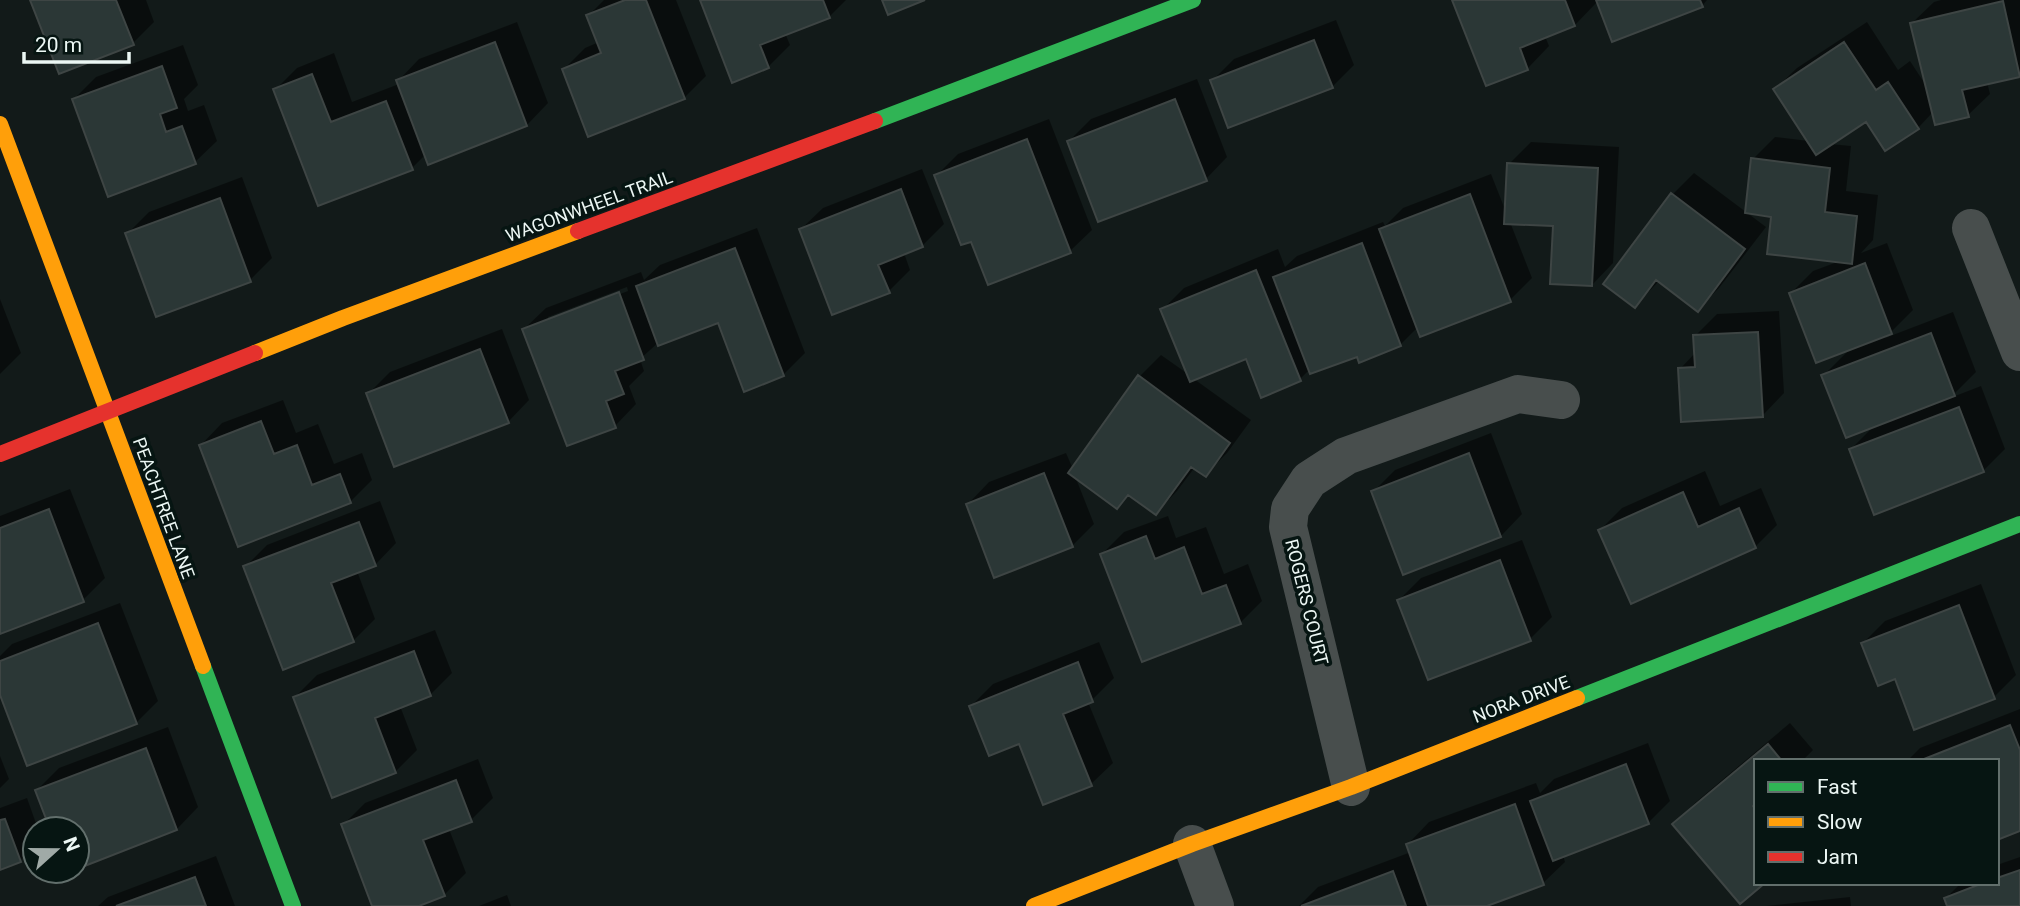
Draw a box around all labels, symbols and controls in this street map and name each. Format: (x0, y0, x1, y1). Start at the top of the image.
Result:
scale bar (24, 21, 130, 65)
text: 20 m (35, 33, 82, 57)
street label: WAGONWHEEL TRAIL (503, 166, 676, 246)
street label: PEACHTREE LANE (129, 434, 199, 582)
street label: ROGERS COURT (1281, 537, 1333, 667)
street label: NORA DRIVE (1470, 671, 1572, 727)
legend (1754, 759, 1999, 885)
text: Fast (1817, 775, 1858, 799)
text: Slow (1817, 810, 1863, 834)
north arrow (21, 815, 91, 885)
text: N (58, 834, 85, 854)
text: Jam (1817, 845, 1858, 869)

